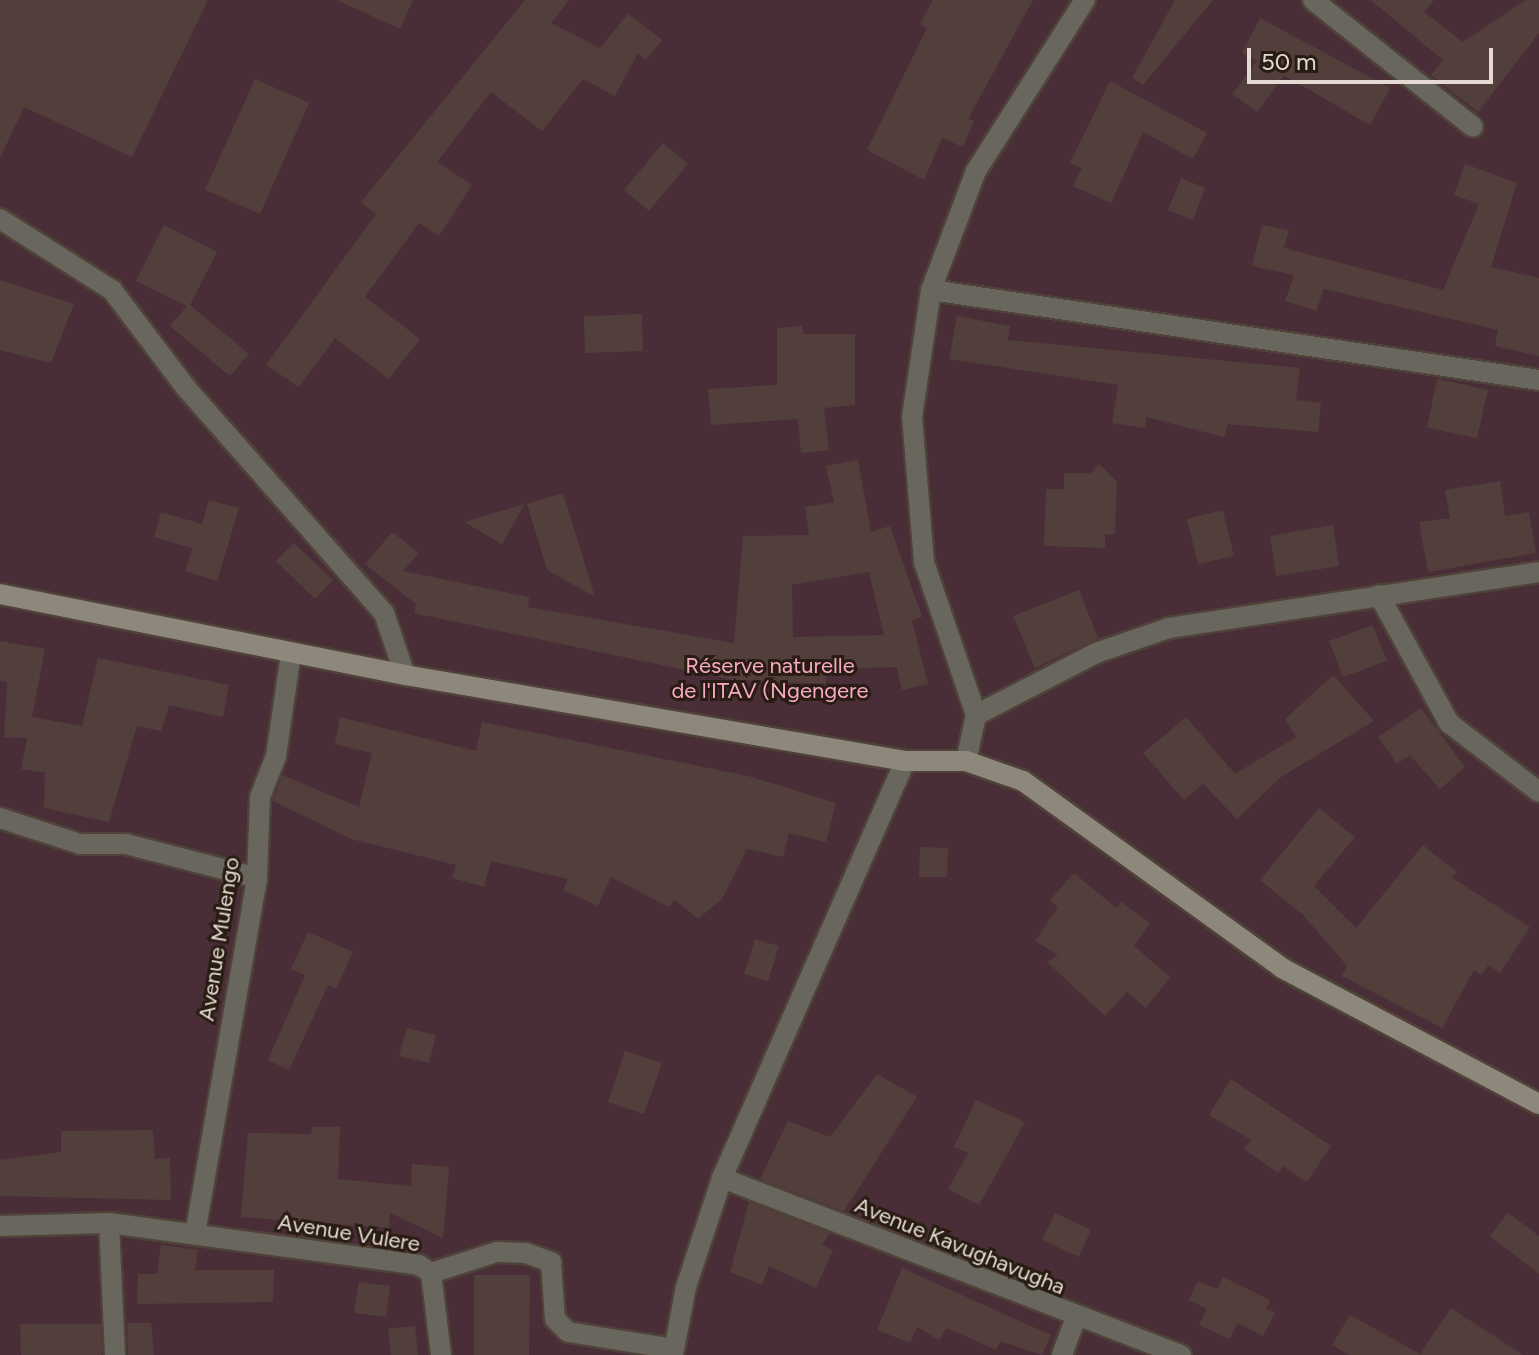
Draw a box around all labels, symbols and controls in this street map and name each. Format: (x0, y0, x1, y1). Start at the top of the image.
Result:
scale bar (1251, 32, 1497, 82)
text: 50 m (1261, 47, 1317, 76)
park label: Réserve naturelle de l'ITAV (Ngengere (671, 652, 869, 704)
street label: Avenue Mulengo (193, 855, 245, 1023)
street label: Avenue Kavughavugha (851, 1192, 1069, 1300)
street label: Avenue Vulere (276, 1209, 422, 1257)

